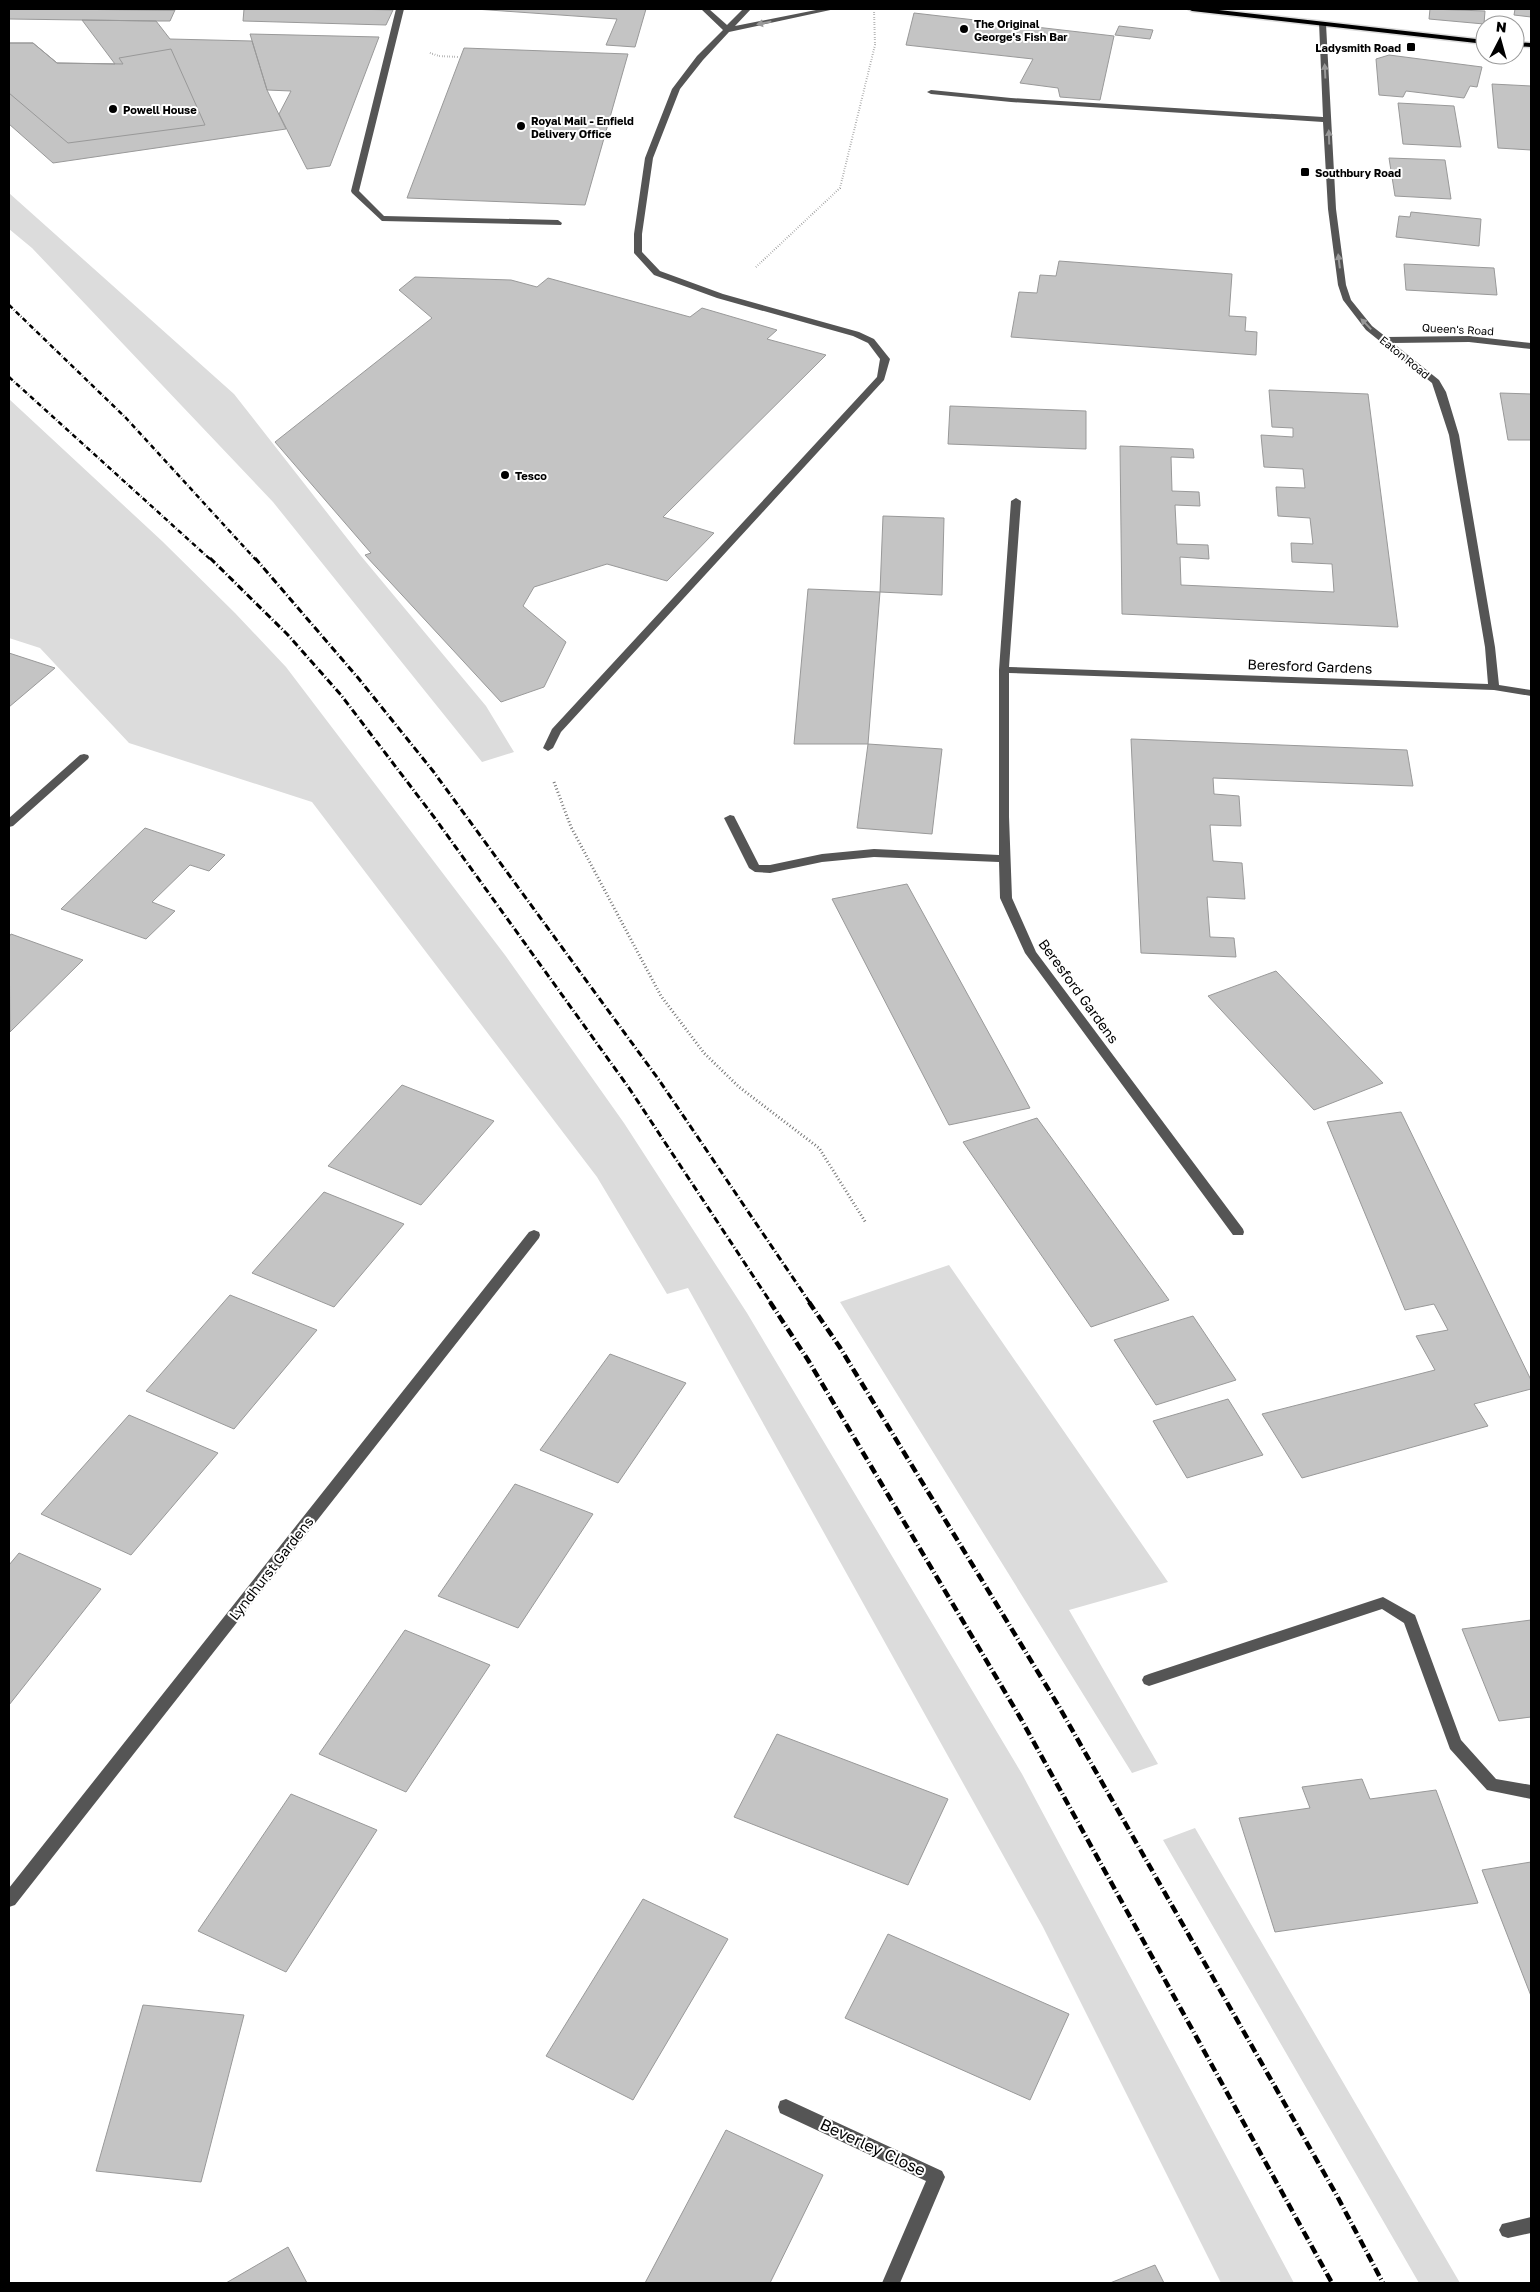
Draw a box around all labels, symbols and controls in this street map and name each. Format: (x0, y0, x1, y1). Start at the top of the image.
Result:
north arrow (1475, 15, 1525, 65)
place label: The Original George's Fish Bar (974, 17, 1068, 43)
text: N (1495, 18, 1508, 36)
one-way arrow (755, 20, 771, 28)
marker: The Original George's Fish Bar (958, 23, 970, 35)
place label: Ladysmith Road (1315, 41, 1401, 54)
marker: Ladysmith Road (1405, 41, 1417, 53)
one-way arrow (1321, 63, 1329, 79)
marker: Powell House (107, 103, 119, 115)
place label: Powell House (123, 103, 197, 116)
place label: Royal Mail - Enfield Delivery Office (531, 114, 634, 140)
marker: Royal Mail - Enfield Delivery Office (515, 120, 527, 132)
one-way arrow (1325, 129, 1333, 145)
marker: Southbury Road (1299, 166, 1311, 178)
place label: Southbury Road (1315, 166, 1401, 179)
one-way arrow (1335, 252, 1343, 268)
one-way arrow (1360, 318, 1372, 330)
street label: Queen's Road (1422, 321, 1494, 337)
street label: Eaton Road (1378, 333, 1432, 381)
marker: Tesco (499, 469, 511, 481)
place label: Tesco (515, 469, 547, 482)
street label: Beresford Gardens (1247, 655, 1373, 677)
street label: Beresford Gardens (1035, 935, 1123, 1047)
street label: Lyndhurst Gardens (225, 1513, 317, 1623)
street label: Beverley Close (817, 2114, 929, 2180)

